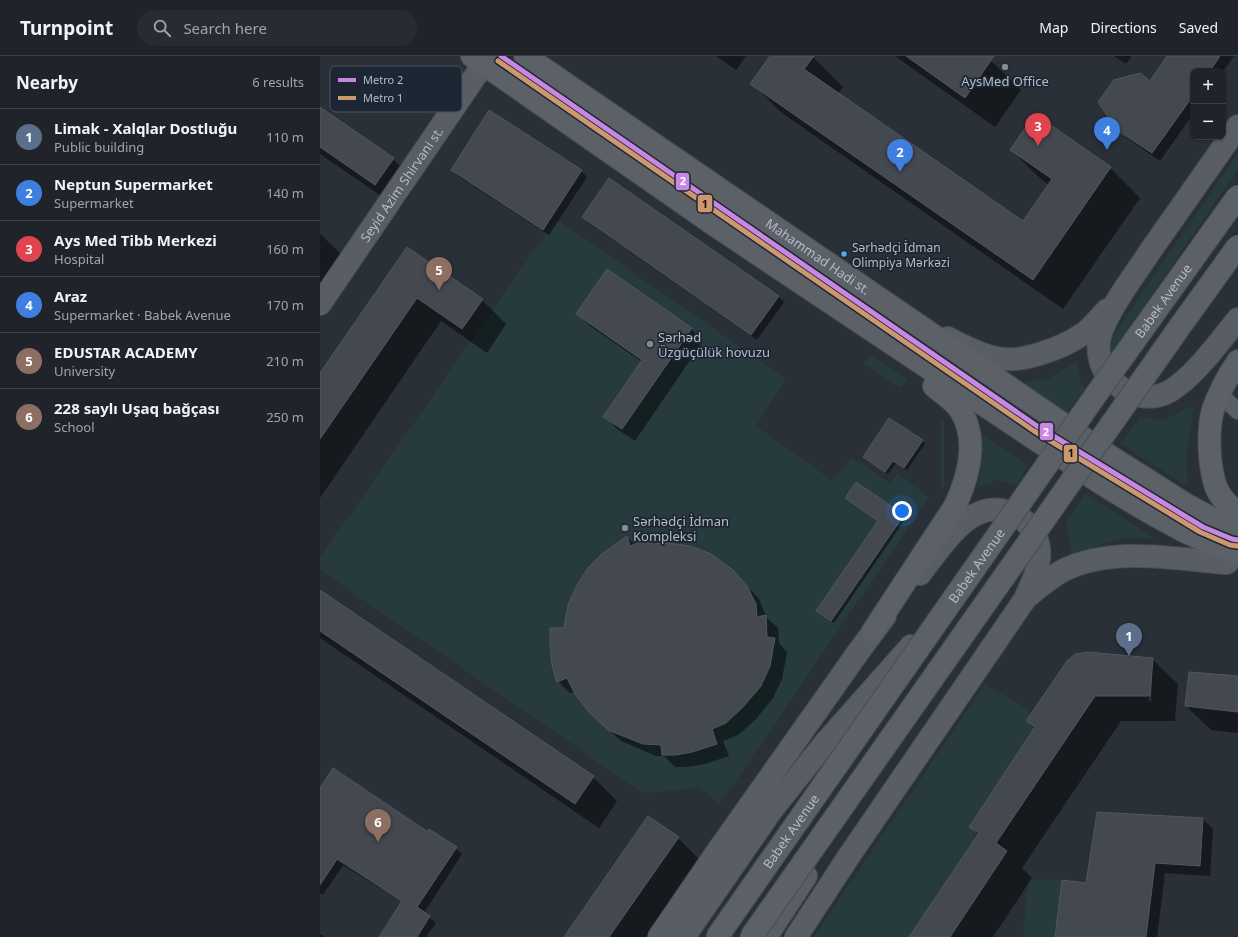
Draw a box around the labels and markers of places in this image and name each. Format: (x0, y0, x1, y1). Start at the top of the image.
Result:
marker: AysMed Office (1000, 62, 1010, 72)
place label: AysMed Office (961, 72, 1049, 90)
pin: 3 (1025, 113, 1051, 146)
pin: 4 (1094, 117, 1120, 150)
pin: 2 (887, 139, 913, 172)
place label: Sərhədçi İdman Olimpiya Mərkəzi (852, 239, 950, 271)
marker: Sərhədçi İdman Olimpiya Mərkəzi (839, 249, 849, 259)
pin: 5 (426, 257, 452, 290)
place label: Sərhəd Üzgüçülük hovuzu (658, 328, 770, 361)
marker: Sərhəd Üzgüçülük hovuzu (645, 339, 655, 349)
place label: Sərhədçi İdman Kompleksi (633, 512, 729, 545)
marker: Sərhədçi İdman Kompleksi (620, 523, 630, 533)
pin: 1 (1116, 623, 1142, 656)
pin: 6 (365, 809, 391, 842)

